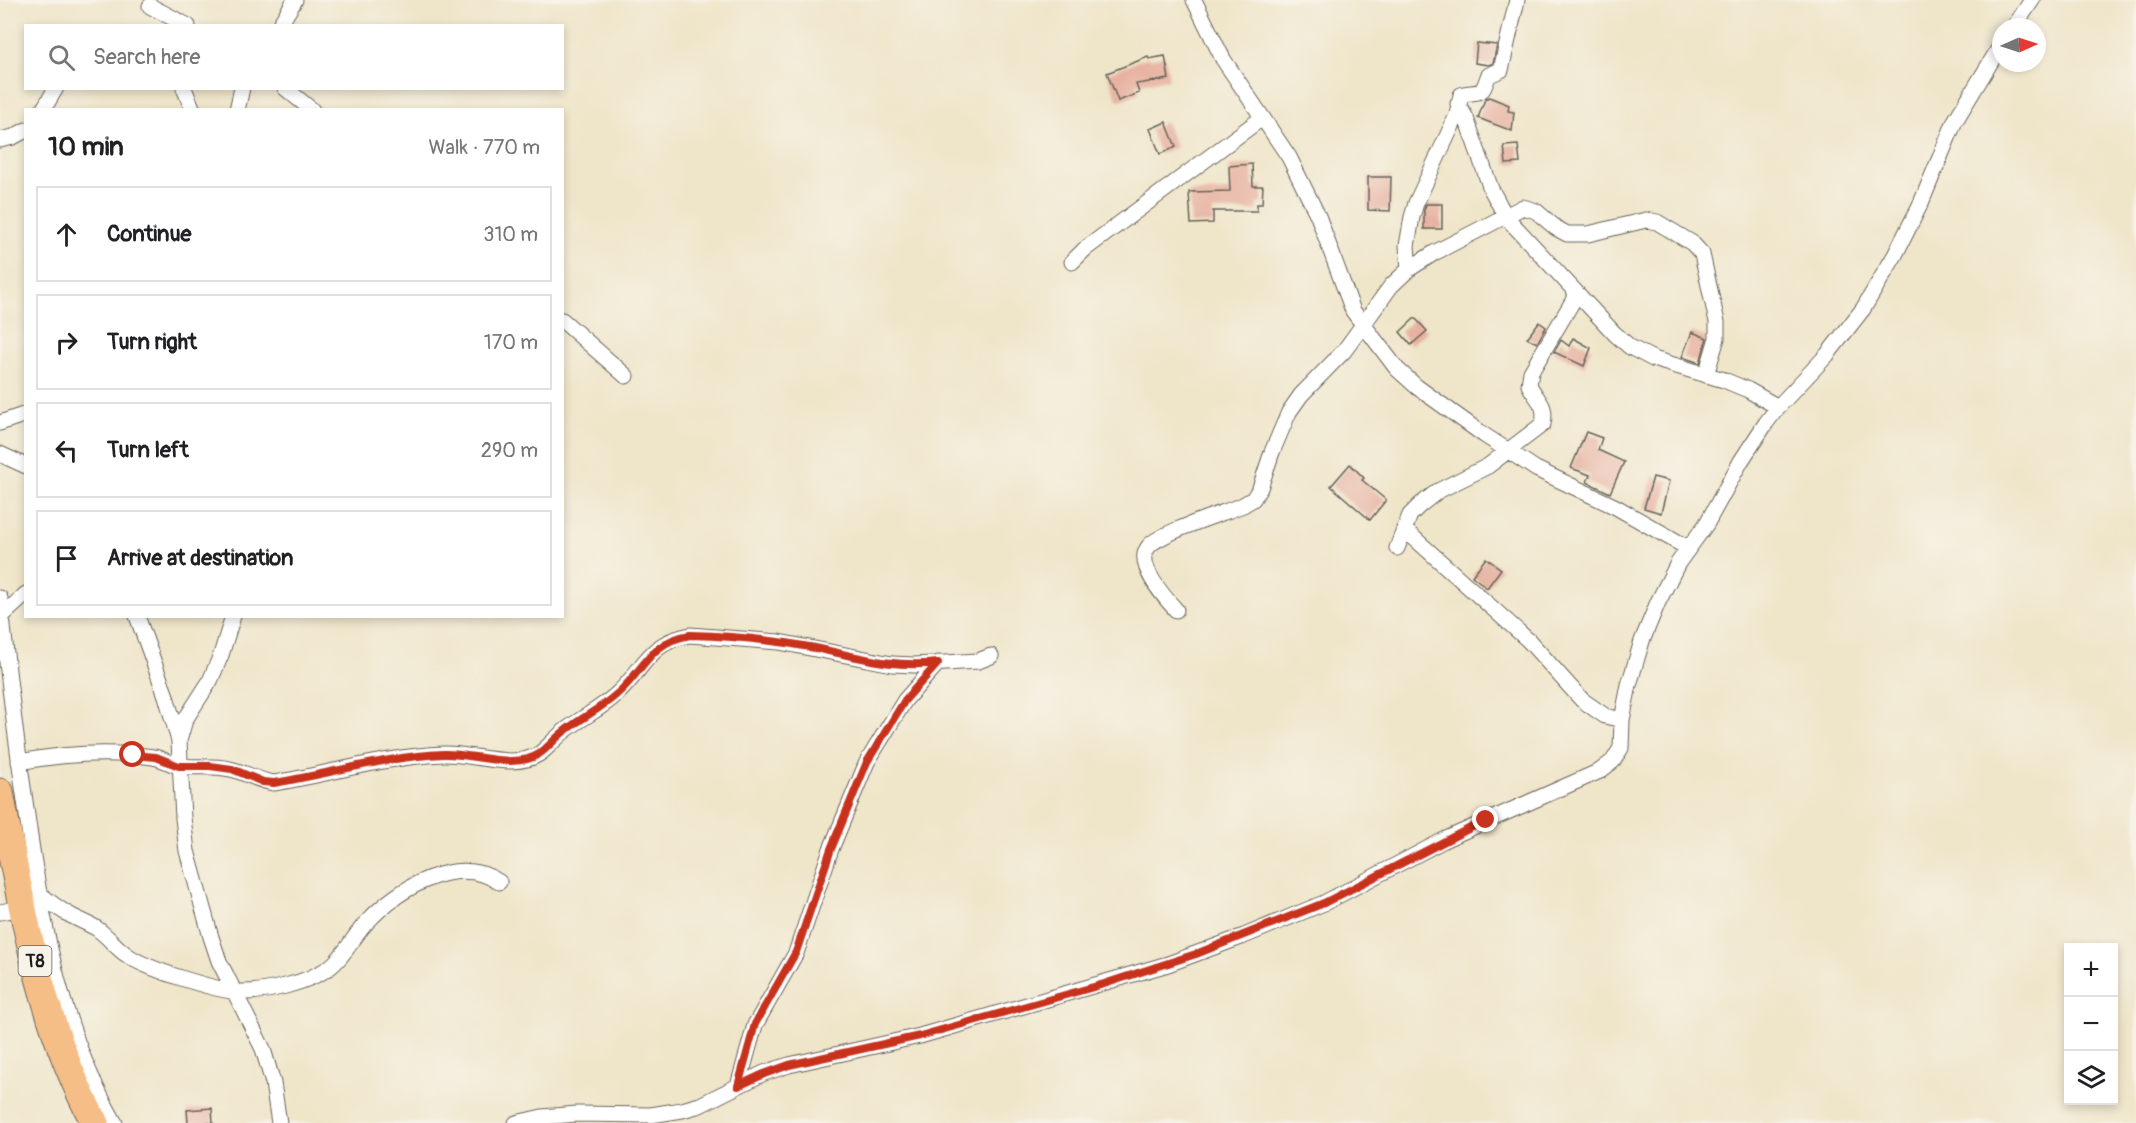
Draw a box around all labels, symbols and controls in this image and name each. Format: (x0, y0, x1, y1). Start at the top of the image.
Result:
north arrow (1992, 18, 2046, 72)
search box (24, 24, 564, 90)
icon: search (45, 41, 78, 74)
text: Search here (93, 43, 200, 71)
text: 10 min (48, 131, 124, 163)
text: Walk · 770 m (428, 135, 540, 160)
icon: ahead (50, 218, 83, 251)
text: Continue (107, 220, 191, 248)
text: 310 m (483, 222, 538, 247)
icon: right (50, 326, 83, 359)
text: Turn right (107, 328, 197, 356)
text: 170 m (484, 330, 538, 355)
icon: left (50, 434, 83, 467)
text: Turn left (107, 436, 189, 464)
text: 290 m (481, 438, 538, 463)
icon: arrive (50, 542, 83, 575)
text: Arrive at destination (107, 544, 293, 572)
route start (119, 741, 145, 767)
route end (1472, 806, 1498, 832)
map controls (2064, 943, 2118, 1105)
button: + (2064, 943, 2118, 997)
road number: T8 (18, 946, 51, 976)
button: − (2064, 997, 2118, 1051)
button: layers (2064, 1051, 2118, 1105)

